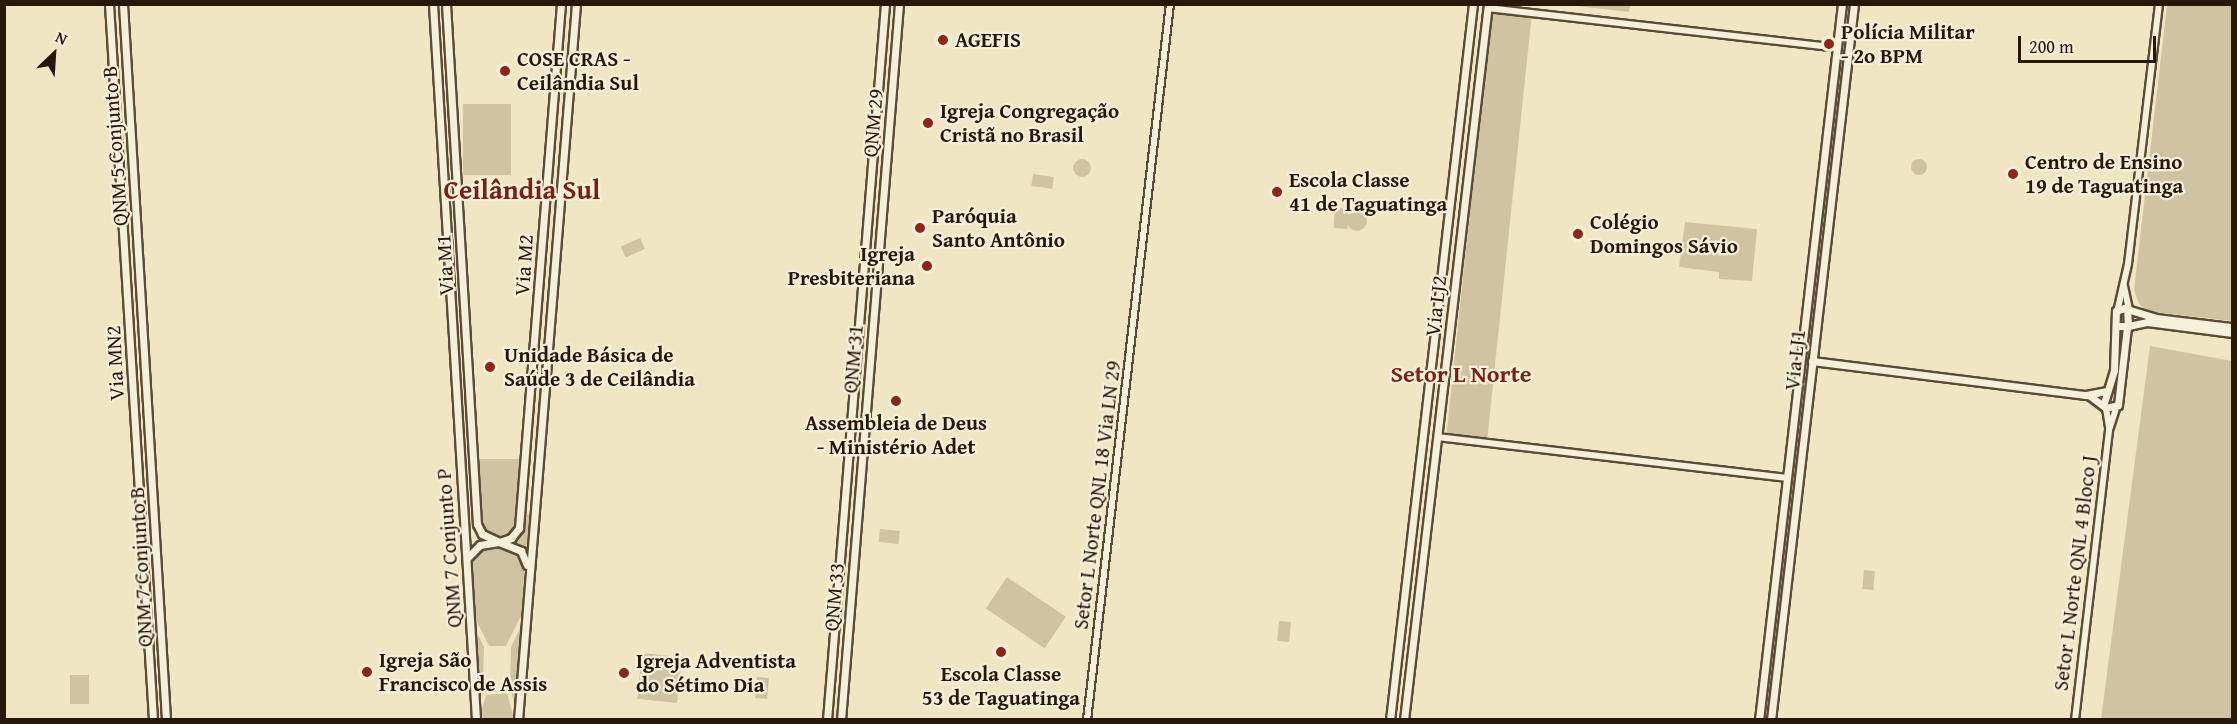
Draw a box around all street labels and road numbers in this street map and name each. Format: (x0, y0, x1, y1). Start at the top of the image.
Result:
street label: QNM 5 Conjunto B (97, 65, 133, 227)
street label: QNM 29 (857, 88, 889, 158)
street label: Via M2 (509, 233, 539, 297)
street label: Via M1 (431, 234, 459, 296)
street label: Via LJ2 (1420, 274, 1452, 338)
street label: QNM 31 (837, 324, 869, 394)
street label: Via MN2 (100, 325, 130, 401)
street label: Via LJ1 (1779, 328, 1811, 392)
street label: Setor L Norte QNL 18 Via LN 29 (1068, 359, 1126, 631)
street label: Setor L Norte QNL 4 Bloco J (2048, 454, 2102, 692)
street label: QNM 7 Conjunto P (431, 467, 467, 629)
street label: QNM 7 Conjunto B (124, 486, 158, 648)
street label: QNM 33 (818, 562, 850, 632)

